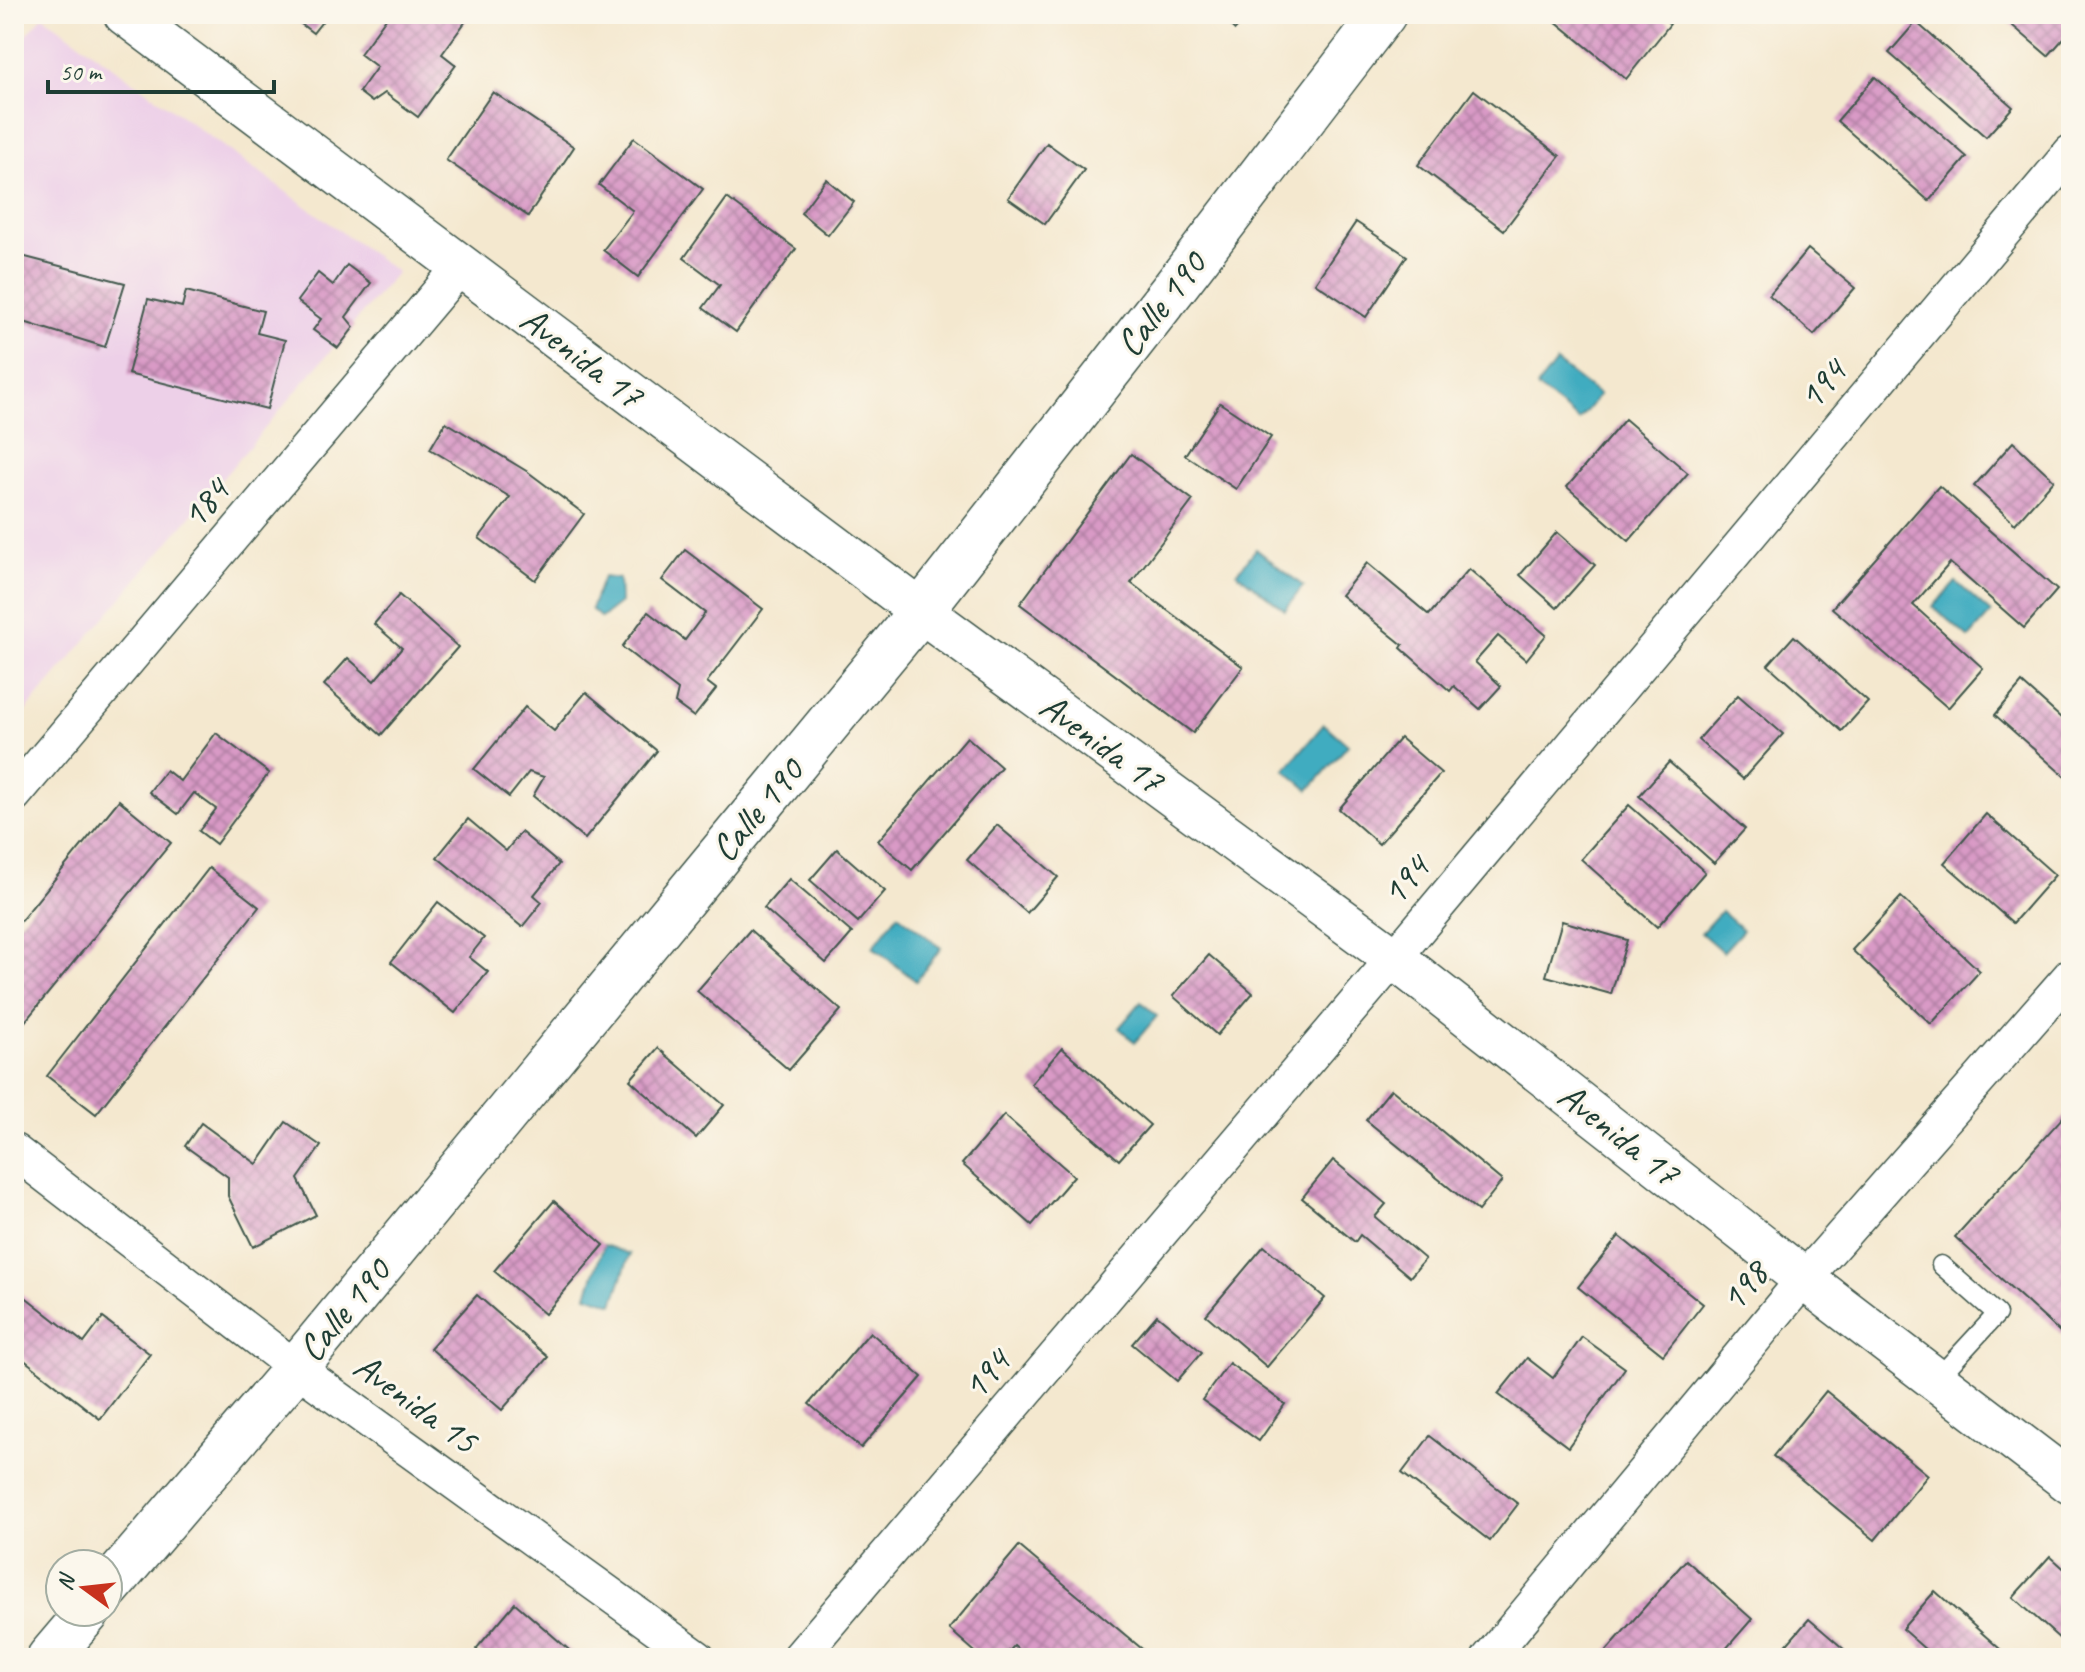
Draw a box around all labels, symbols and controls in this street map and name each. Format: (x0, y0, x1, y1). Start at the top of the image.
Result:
scale bar (48, 44, 274, 94)
text: 50 m (60, 57, 103, 87)
street label: Calle 190 (1105, 240, 1218, 366)
street label: Avenida 17 (511, 296, 654, 420)
street label: 194 (1788, 346, 1859, 419)
street label: 184 (171, 465, 242, 538)
street label: Avenida 17 (1031, 682, 1175, 805)
street label: Calle 190 (700, 747, 816, 871)
street label: 194 (1371, 842, 1442, 915)
street label: Avenida 17 (1549, 1072, 1691, 1197)
street label: Calle 190 (287, 1247, 403, 1371)
street label: 198 (1710, 1248, 1781, 1321)
street label: 194 (952, 1336, 1023, 1409)
street label: Avenida 15 (345, 1342, 489, 1465)
north arrow (44, 1548, 124, 1628)
text: N (50, 1570, 82, 1593)

